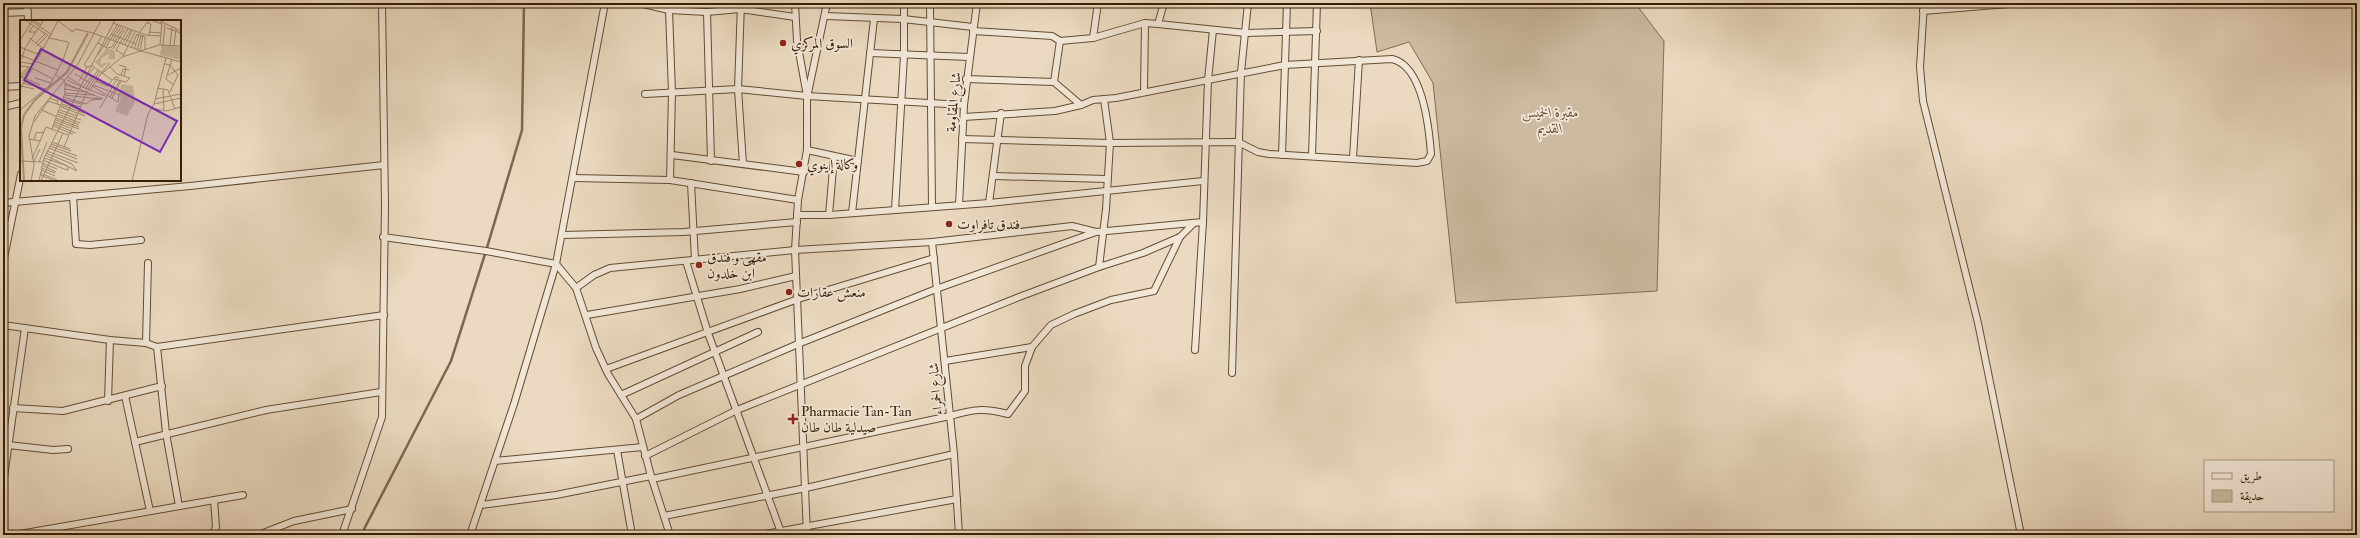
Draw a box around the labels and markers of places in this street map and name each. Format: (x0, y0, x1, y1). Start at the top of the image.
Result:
place label: السوق المركزي (791, 35, 853, 55)
marker: السوق المركزي (778, 38, 788, 48)
place label: وكالة إينوي (807, 156, 858, 176)
marker: وكالة إينوي (794, 159, 804, 169)
place label: فندق تافراوت (957, 216, 1020, 233)
marker: فندق تافراوت (944, 219, 954, 229)
place label: مقهى و فندق ابن خلدون (707, 249, 767, 282)
marker: مقهى و فندق ابن خلدون (694, 260, 704, 270)
place label: منعش عقارات (797, 284, 866, 302)
marker: منعش عقارات (784, 287, 794, 297)
place label: Pharmacie Tan-Tan صيدلية طان طان (801, 403, 912, 436)
marker: Pharmacie Tan-Tan صيدلية طان طان (788, 414, 798, 424)

